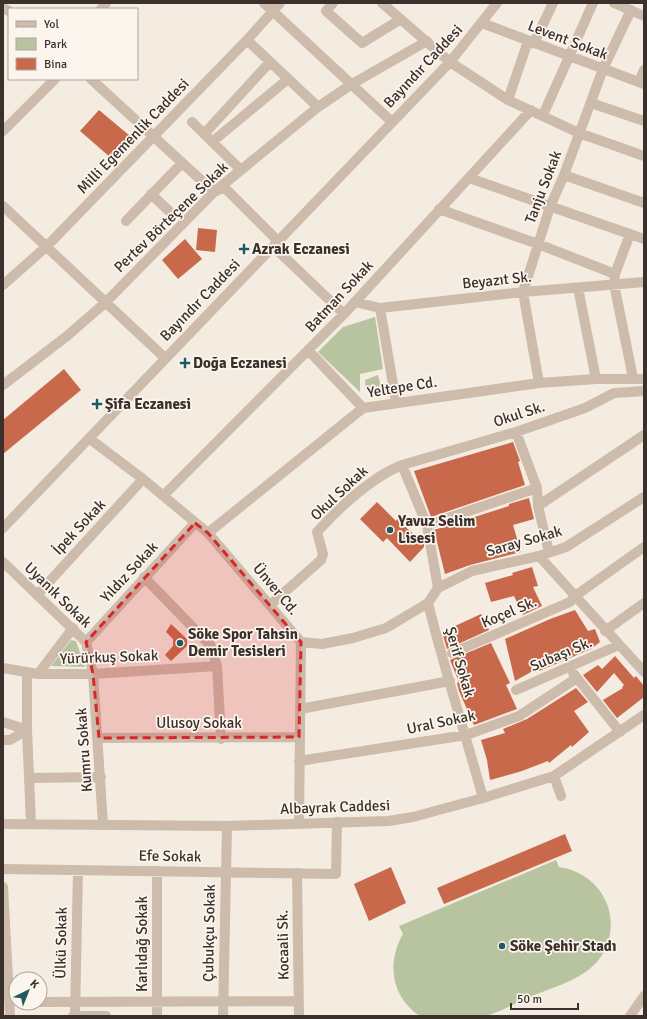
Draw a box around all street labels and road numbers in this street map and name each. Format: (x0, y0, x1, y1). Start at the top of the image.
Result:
street label: Levent Sokak (525, 16, 611, 64)
street label: Bayındır Caddesi (380, 21, 466, 111)
street label: Milli Egemenlik Caddesi (73, 75, 193, 197)
street label: Tanju Sokak (521, 148, 565, 226)
street label: Pertev Börteçene Sokak (110, 158, 232, 276)
street label: Bayındır Caddesi (156, 255, 244, 345)
street label: Batman Sokak (301, 256, 377, 336)
street label: Beyazıt Sk. (461, 267, 533, 293)
street label: Yeltepe Cd. (366, 373, 438, 401)
street label: Okul Sk. (491, 397, 547, 431)
street label: Okul Sokak (307, 462, 372, 524)
street label: İpek Sokak (49, 495, 110, 559)
street label: Saray Sokak (484, 521, 564, 560)
street label: Yıldız Sokak (96, 538, 162, 606)
street label: Uyanık Sokak (21, 559, 96, 632)
street label: Ünver Cd. (249, 560, 303, 618)
street label: Koçel Sk. (479, 592, 539, 632)
street label: Şerif Sokak (441, 625, 479, 700)
street label: Subaşı Sk. (527, 633, 595, 675)
street label: Yürürkuş Sokak (59, 646, 159, 668)
street label: Ural Sokak (405, 706, 477, 738)
street label: Kumru Sokak (72, 707, 96, 793)
street label: Ulusoy Sokak (156, 714, 242, 732)
street label: Albayrak Caddesi (280, 796, 390, 818)
street label: Efe Sokak (138, 846, 202, 866)
street label: Çubukçu Sokak (199, 883, 219, 982)
street label: Karlıdağ Sokak (133, 896, 151, 992)
street label: Ülkü Sokak (51, 906, 71, 979)
street label: Kocaali Sk. (273, 910, 293, 980)

